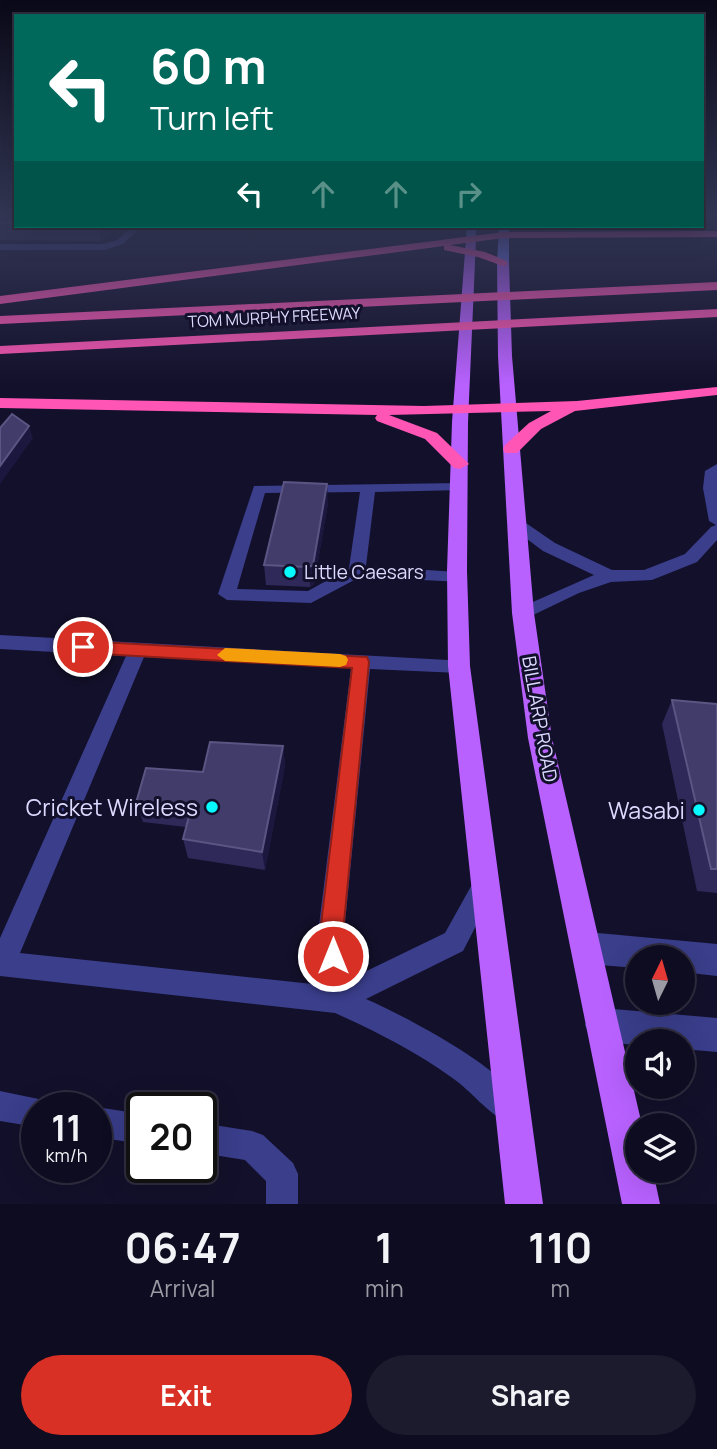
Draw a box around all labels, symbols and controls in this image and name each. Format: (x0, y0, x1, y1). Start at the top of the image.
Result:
text: 60 m (150, 32, 267, 99)
icon: left (35, 42, 126, 133)
text: Turn left (150, 96, 274, 140)
icon: left (231, 175, 269, 213)
icon: ahead (304, 175, 342, 213)
icon: ahead (377, 175, 415, 213)
icon: right (450, 175, 488, 213)
street label: TOM MURPHY FREEWAY (187, 301, 361, 333)
place label: Little Caesars (304, 559, 424, 585)
marker: Little Caesars (282, 564, 298, 580)
pin (53, 617, 113, 677)
icon: arrive (64, 628, 102, 666)
street label: BILL ARP ROAD (516, 654, 564, 784)
place label: Cricket Wireless (26, 791, 198, 823)
place label: Wasabi (608, 794, 685, 826)
marker: Cricket Wireless (204, 799, 220, 815)
marker: Wasabi (691, 802, 707, 818)
position arrow (296, 919, 370, 993)
north arrow (625, 945, 695, 1015)
map controls (625, 945, 695, 1183)
button: sound (625, 1029, 695, 1099)
speed limit sign: 20 (126, 1092, 217, 1183)
text: 11 (51, 1104, 82, 1152)
button: layers (625, 1113, 695, 1183)
text: km/h (46, 1143, 87, 1167)
text: 06:47 (124, 1218, 241, 1276)
text: 1 (375, 1218, 394, 1276)
text: 110 (528, 1218, 592, 1276)
text: Arrival (150, 1272, 215, 1304)
text: min (365, 1272, 404, 1304)
text: m (551, 1272, 570, 1304)
button: Exit (21, 1355, 352, 1435)
button: Share (366, 1355, 696, 1435)

